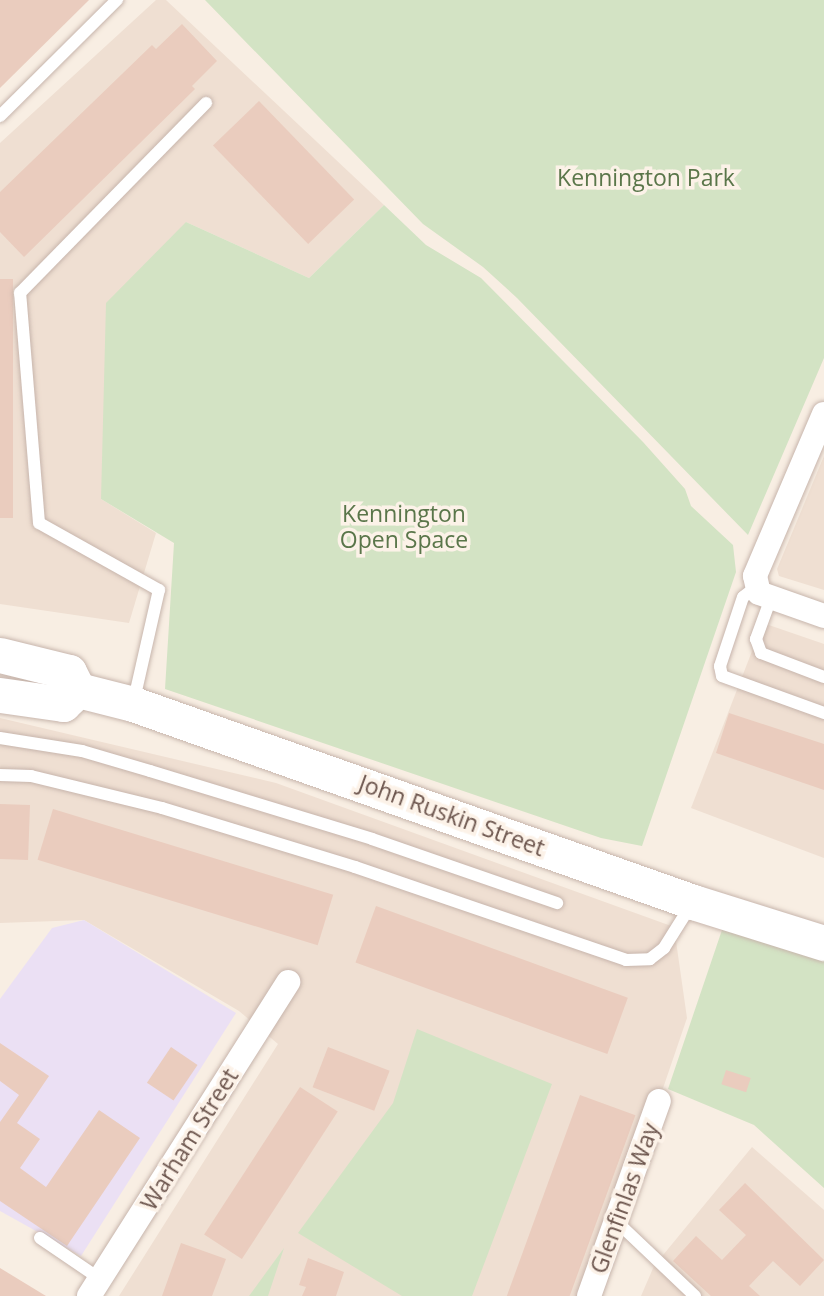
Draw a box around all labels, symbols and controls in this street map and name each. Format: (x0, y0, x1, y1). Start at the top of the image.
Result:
park label: Kennington Park (557, 163, 735, 191)
park label: Kennington Open Space (340, 499, 468, 553)
street label: John Ruskin Street (355, 769, 549, 861)
street label: Warham Street (134, 1063, 244, 1215)
street label: Glenfinlas Way (584, 1119, 664, 1277)

